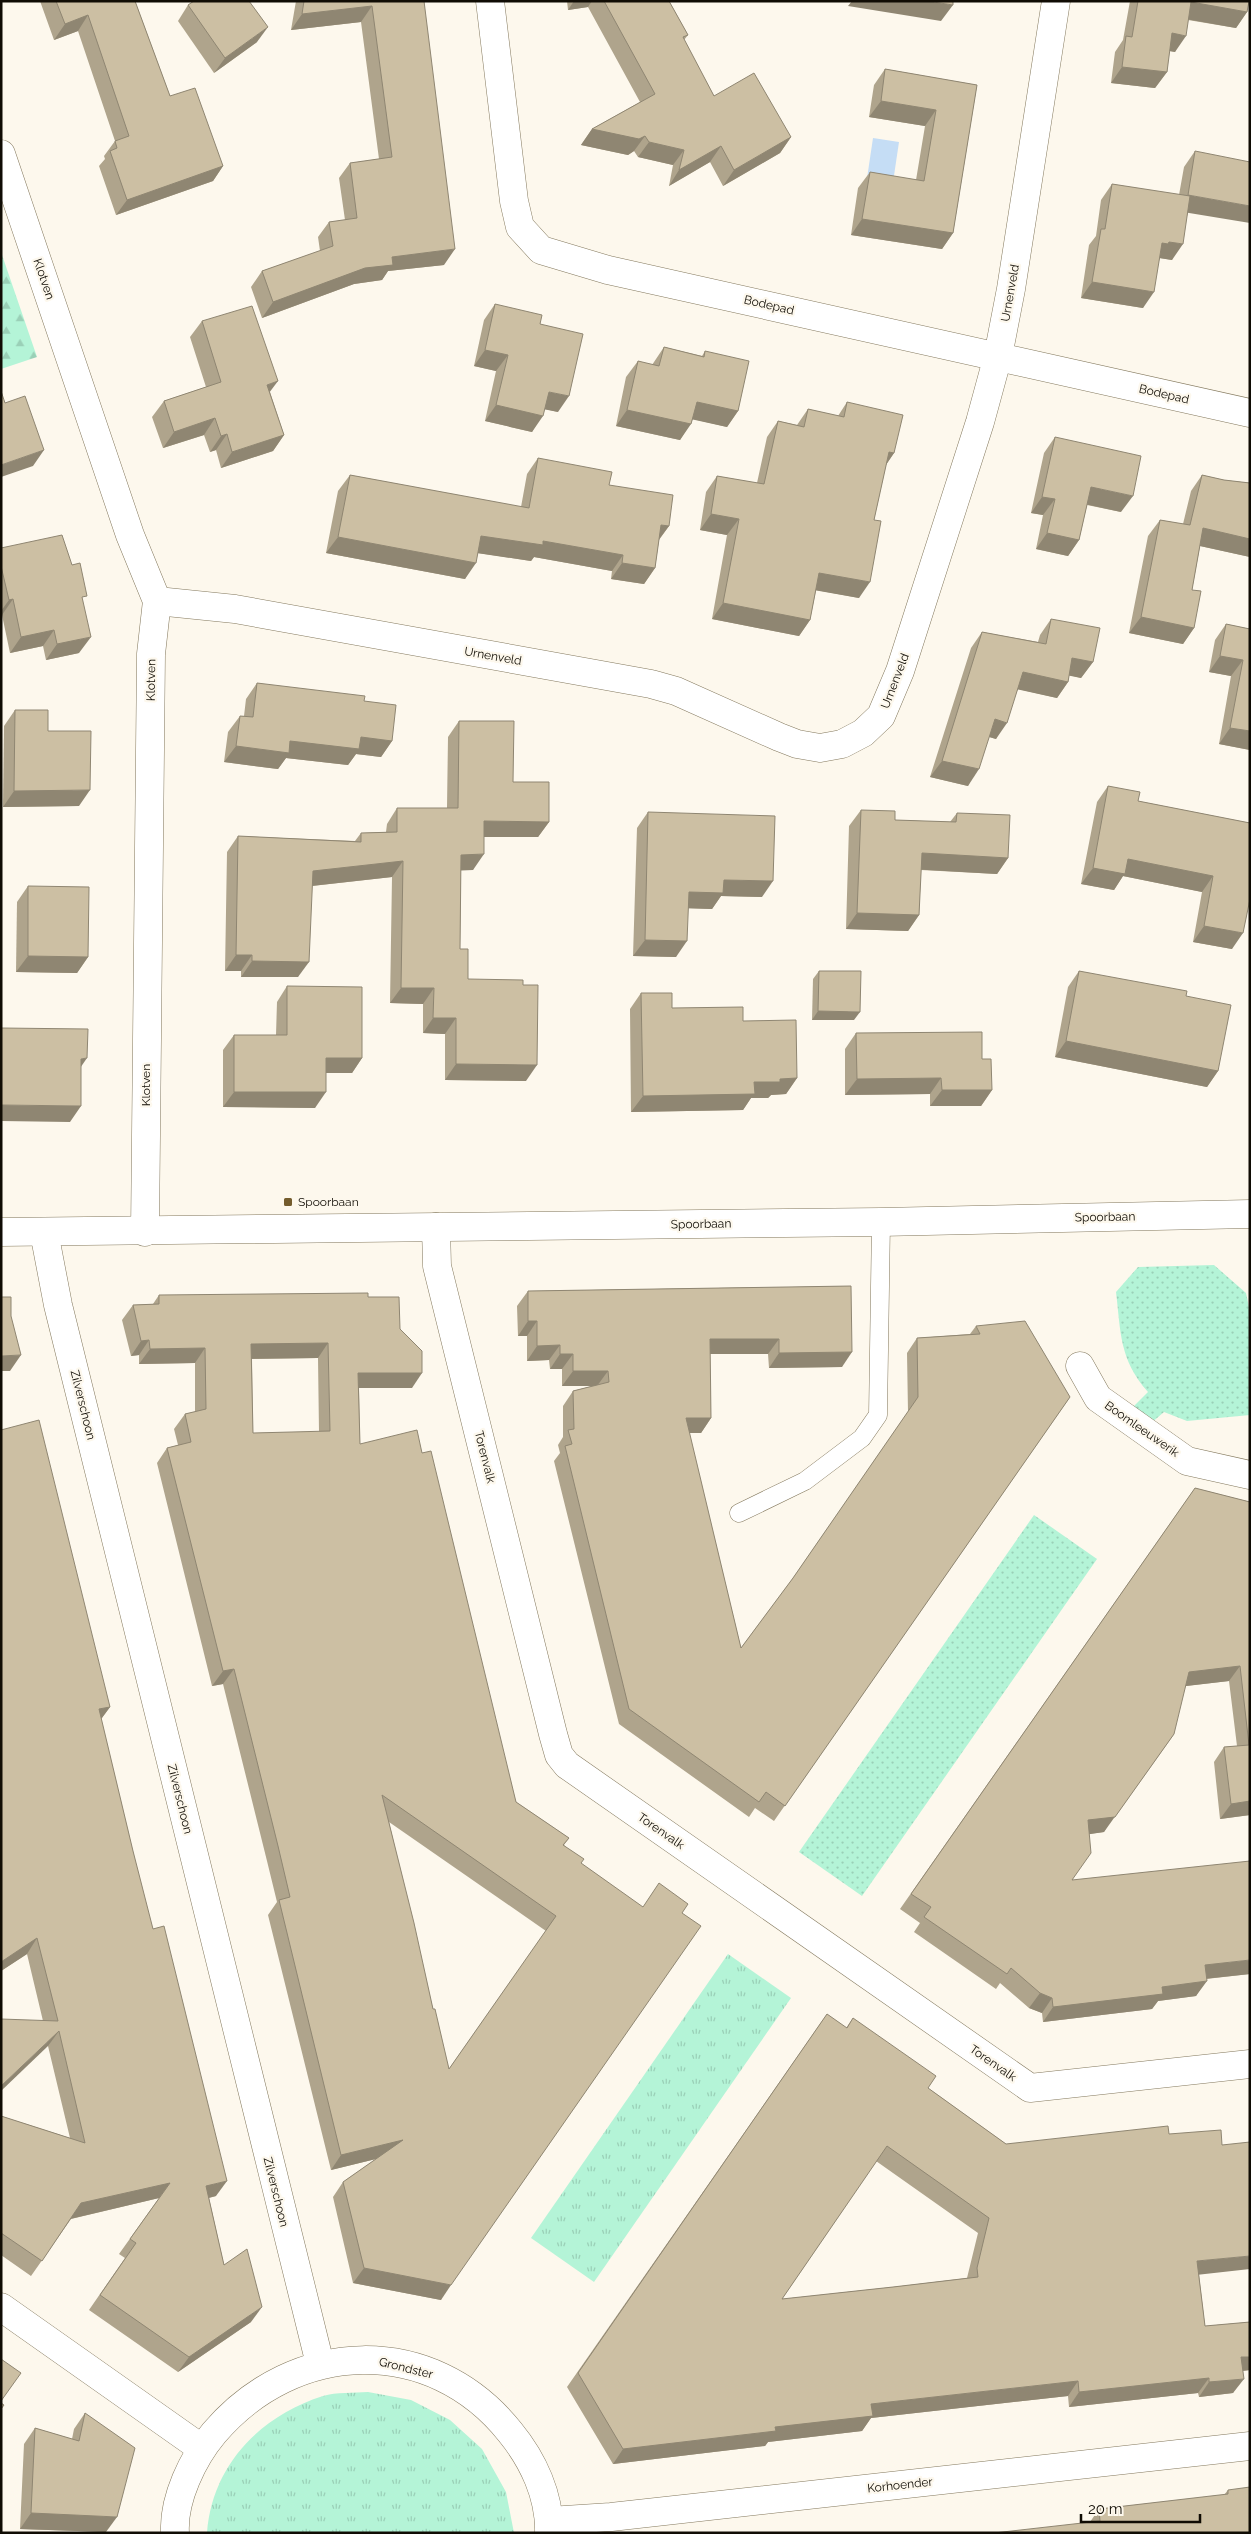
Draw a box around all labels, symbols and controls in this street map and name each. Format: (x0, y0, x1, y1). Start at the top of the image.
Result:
street label: Klotven (30, 257, 58, 301)
street label: Urnenveld (998, 263, 1022, 323)
street label: Bodepad (743, 292, 795, 318)
street label: Bodepad (1138, 381, 1190, 407)
street label: Urnenveld (463, 644, 523, 668)
street label: Urnenveld (878, 651, 912, 711)
street label: Klotven (144, 659, 158, 701)
street label: Klotven (139, 1064, 153, 1106)
place label: Spoorbaan (298, 1195, 359, 1209)
marker: Spoorbaan (282, 1196, 294, 1208)
street label: Spoorbaan (1075, 1209, 1135, 1225)
street label: Spoorbaan (671, 1216, 731, 1232)
street label: Zilverschoon (68, 1369, 98, 1441)
street label: Boomleeuwerik (1102, 1398, 1182, 1460)
street label: Torenvalk (472, 1429, 498, 1485)
street label: Zilverschoon (165, 1763, 195, 1835)
street label: Torenvalk (635, 1810, 687, 1852)
street label: Torenvalk (967, 2042, 1019, 2084)
street label: Zilverschoon (261, 2156, 291, 2228)
street label: Grondster (378, 2355, 435, 2382)
street label: Korhoender (867, 2475, 934, 2495)
scale bar (1081, 2492, 1200, 2524)
text: 20 m (1088, 2500, 1123, 2518)

